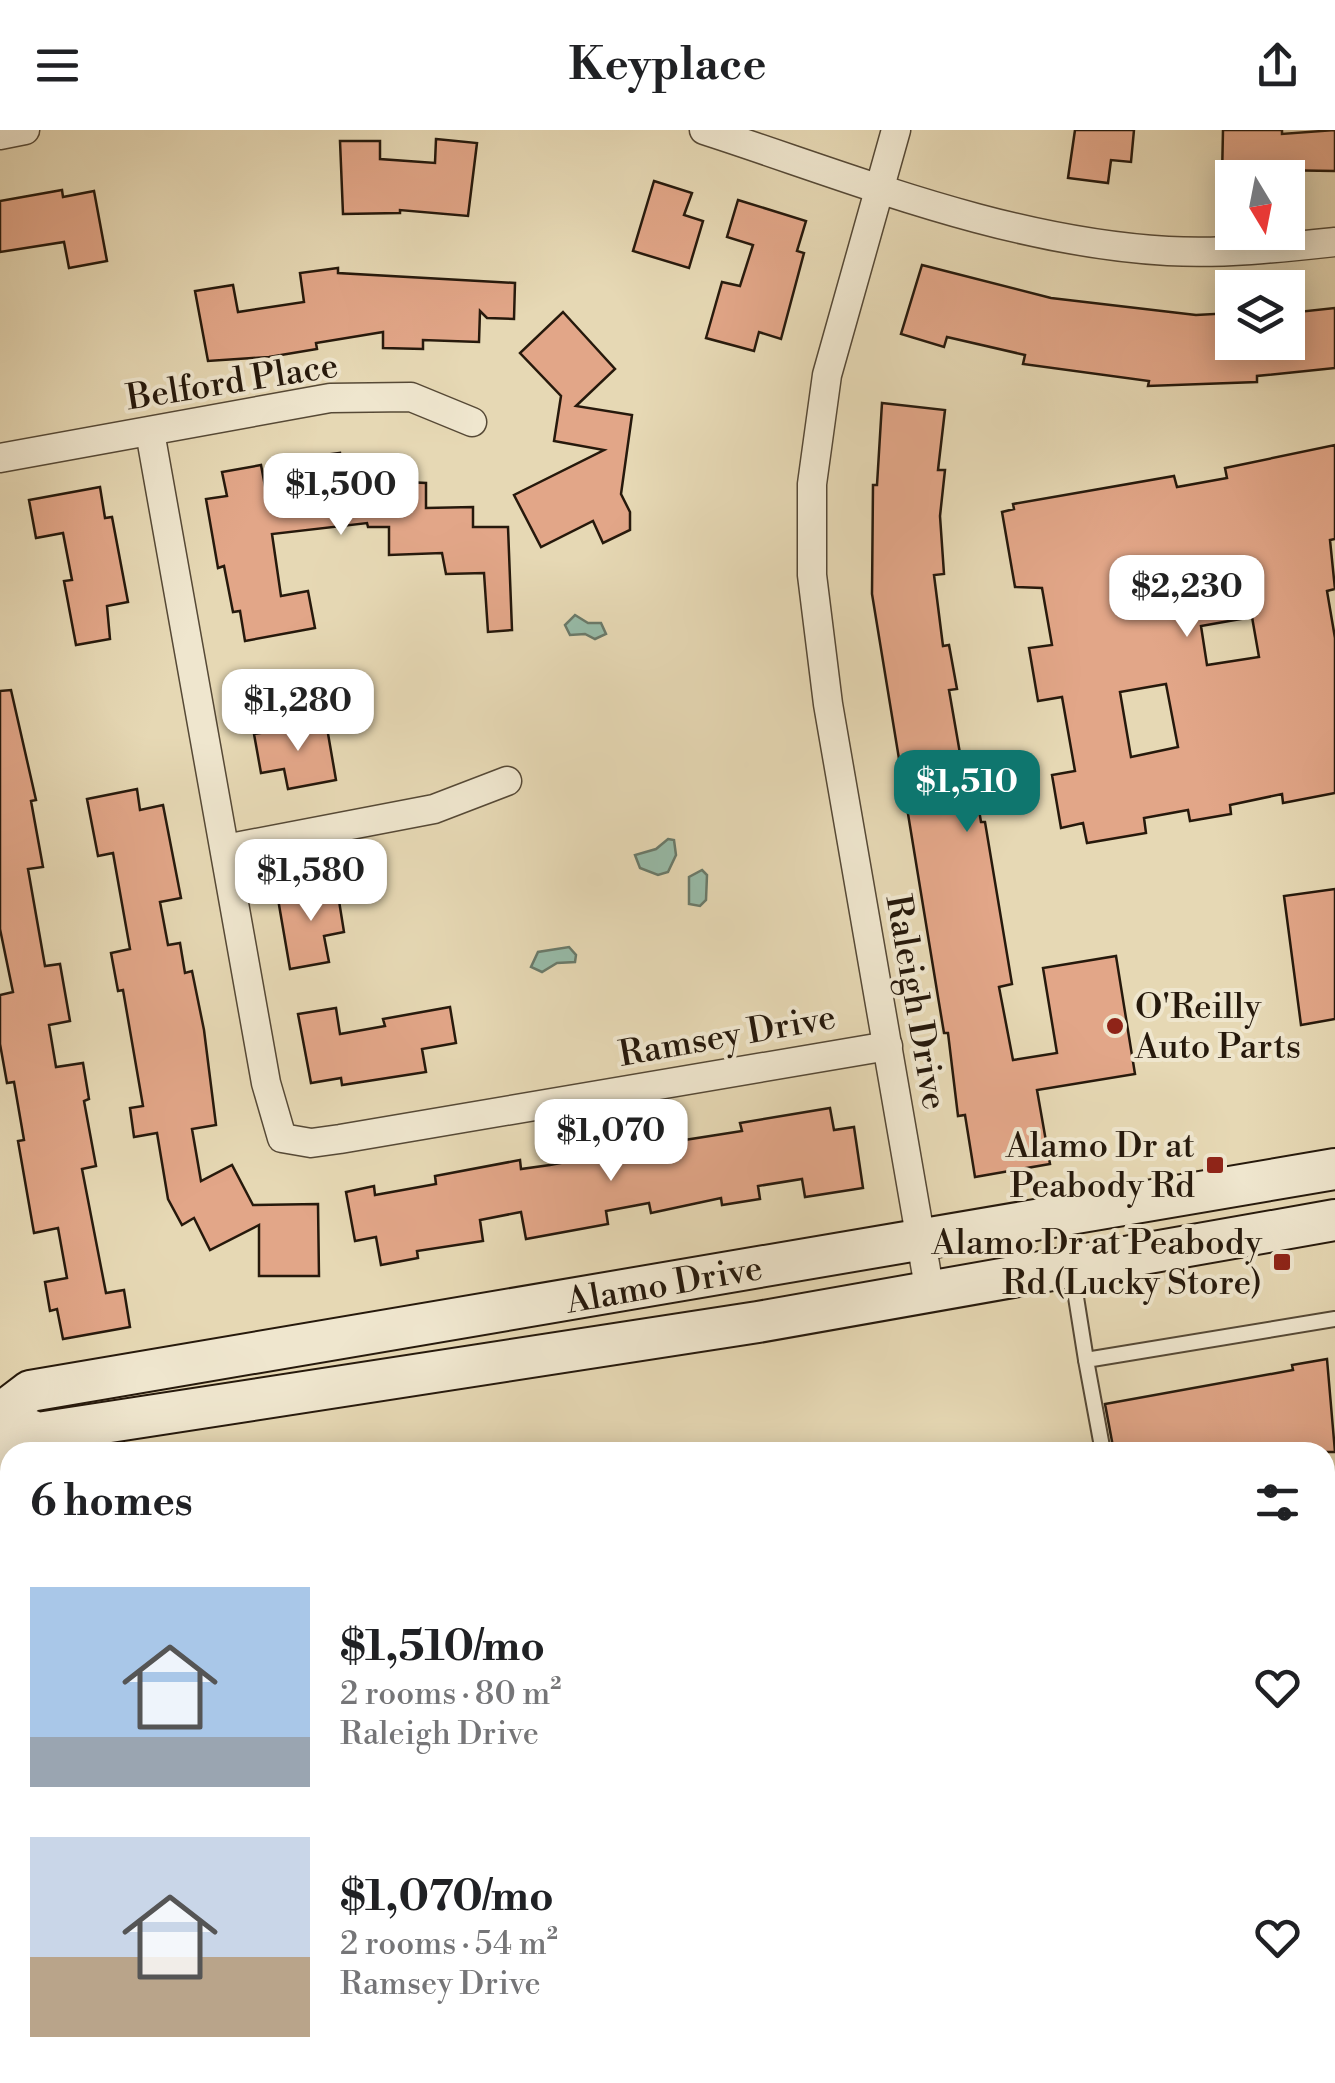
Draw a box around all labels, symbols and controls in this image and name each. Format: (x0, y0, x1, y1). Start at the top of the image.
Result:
text: Keyplace (569, 37, 766, 94)
icon: menu (30, 38, 85, 93)
icon: share (1250, 38, 1305, 93)
north arrow (1215, 160, 1305, 250)
map controls (1215, 160, 1305, 360)
button: layers (1215, 270, 1305, 360)
street label: Belford Place (122, 345, 341, 421)
pin: $1,500 (260, 453, 422, 538)
text: $1,500 (286, 465, 396, 505)
pin: $2,230 (1106, 555, 1268, 640)
text: $2,230 (1131, 567, 1243, 607)
pin: $1,280 (217, 669, 379, 754)
text: $1,280 (244, 681, 352, 721)
pin: $1,510 (886, 750, 1048, 835)
text: $1,510 (916, 762, 1018, 802)
pin: $1,580 (230, 839, 392, 924)
text: $1,580 (257, 851, 365, 891)
street label: Raleigh Drive (875, 891, 956, 1113)
place label: O'Reilly Auto Parts (1134, 986, 1301, 1069)
street label: Ramsey Drive (615, 996, 839, 1077)
marker: O'Reilly Auto Parts (1104, 1015, 1126, 1037)
pin: $1,070 (530, 1099, 692, 1184)
text: $1,070 (557, 1111, 665, 1151)
place label: Alamo Dr at Peabody Rd (1005, 1125, 1195, 1208)
marker: Alamo Dr at Peabody Rd (1204, 1154, 1226, 1176)
place label: Alamo Dr at Peabody Rd (Lucky Store) (931, 1222, 1263, 1305)
street label: Alamo Drive (562, 1247, 766, 1324)
marker: Alamo Dr at Peabody Rd (Lucky Store) (1271, 1251, 1293, 1273)
icon: filters (1250, 1475, 1305, 1530)
text: 6 homes (30, 1476, 193, 1529)
text: $1,510/mo (340, 1621, 545, 1674)
icon: home (110, 1627, 230, 1747)
icon: heart (1250, 1660, 1305, 1715)
text: 2 rooms · 80 m² (340, 1674, 561, 1714)
text: Raleigh Drive (340, 1714, 539, 1754)
text: $1,070/mo (340, 1871, 554, 1924)
icon: home (110, 1877, 230, 1997)
icon: heart (1250, 1910, 1305, 1965)
text: 2 rooms · 54 m² (340, 1924, 558, 1964)
text: Ramsey Drive (340, 1964, 541, 2004)

